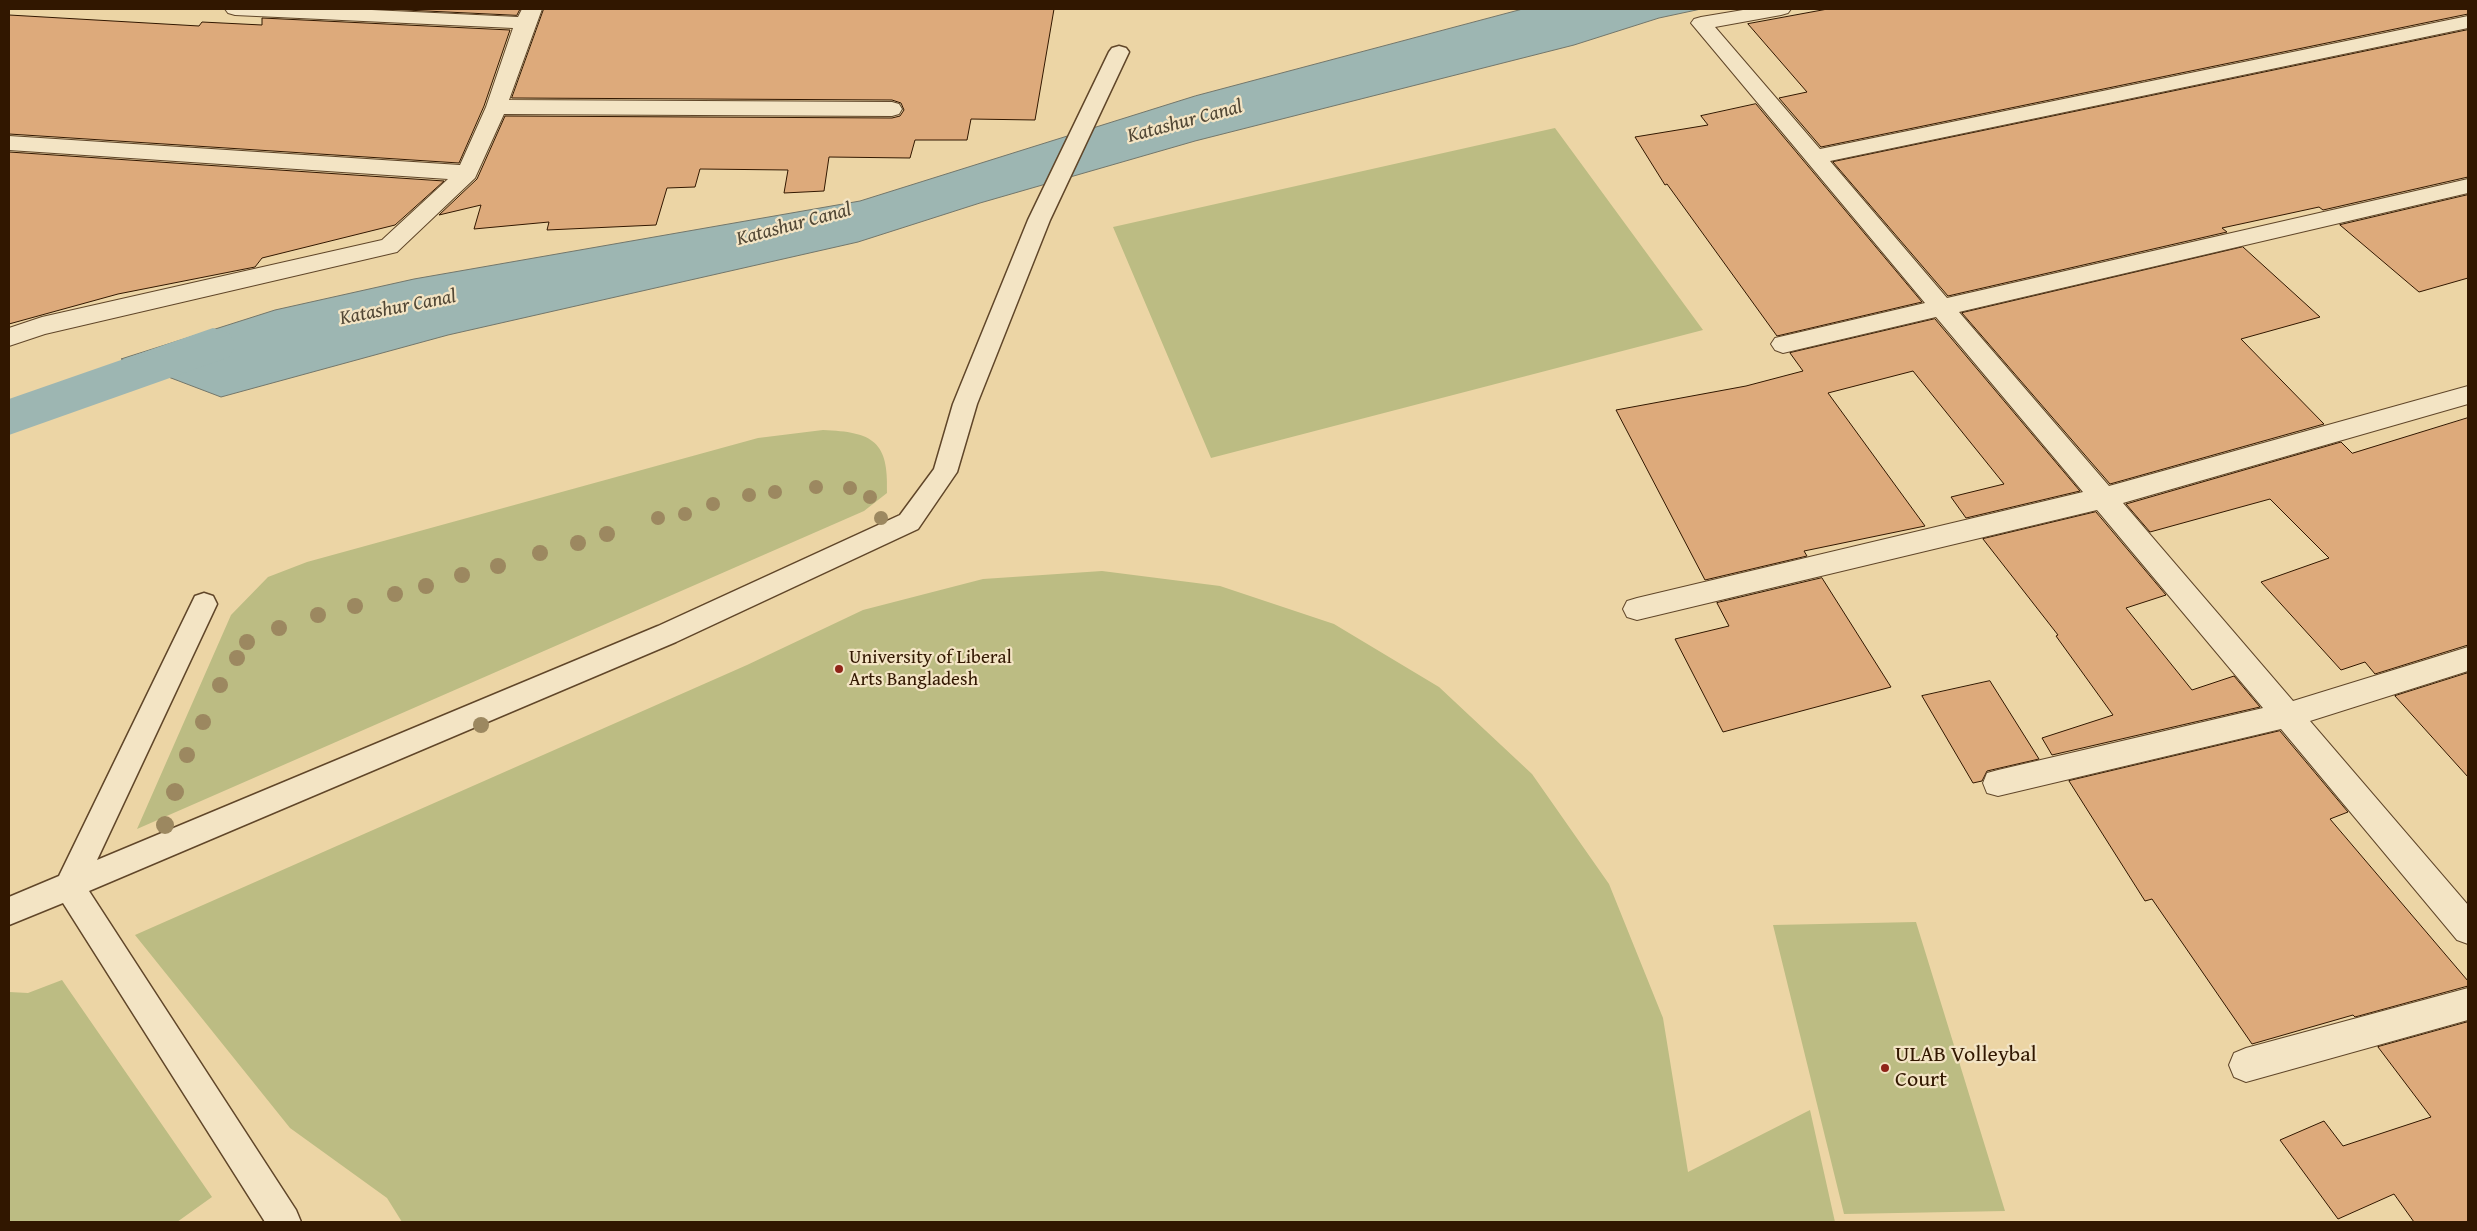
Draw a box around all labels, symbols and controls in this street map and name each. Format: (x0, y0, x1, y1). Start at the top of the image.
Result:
water label: Katashur Canal (1125, 95, 1245, 149)
water label: Katashur Canal (734, 198, 854, 252)
water label: Katashur Canal (338, 285, 458, 331)
place label: University of Liberal Arts Bangladesh (849, 647, 1012, 691)
marker: University of Liberal Arts Bangladesh (833, 663, 845, 675)
place label: ULAB Volleybal Court (1895, 1042, 2037, 1094)
marker: ULAB Volleybal Court (1879, 1062, 1891, 1074)

